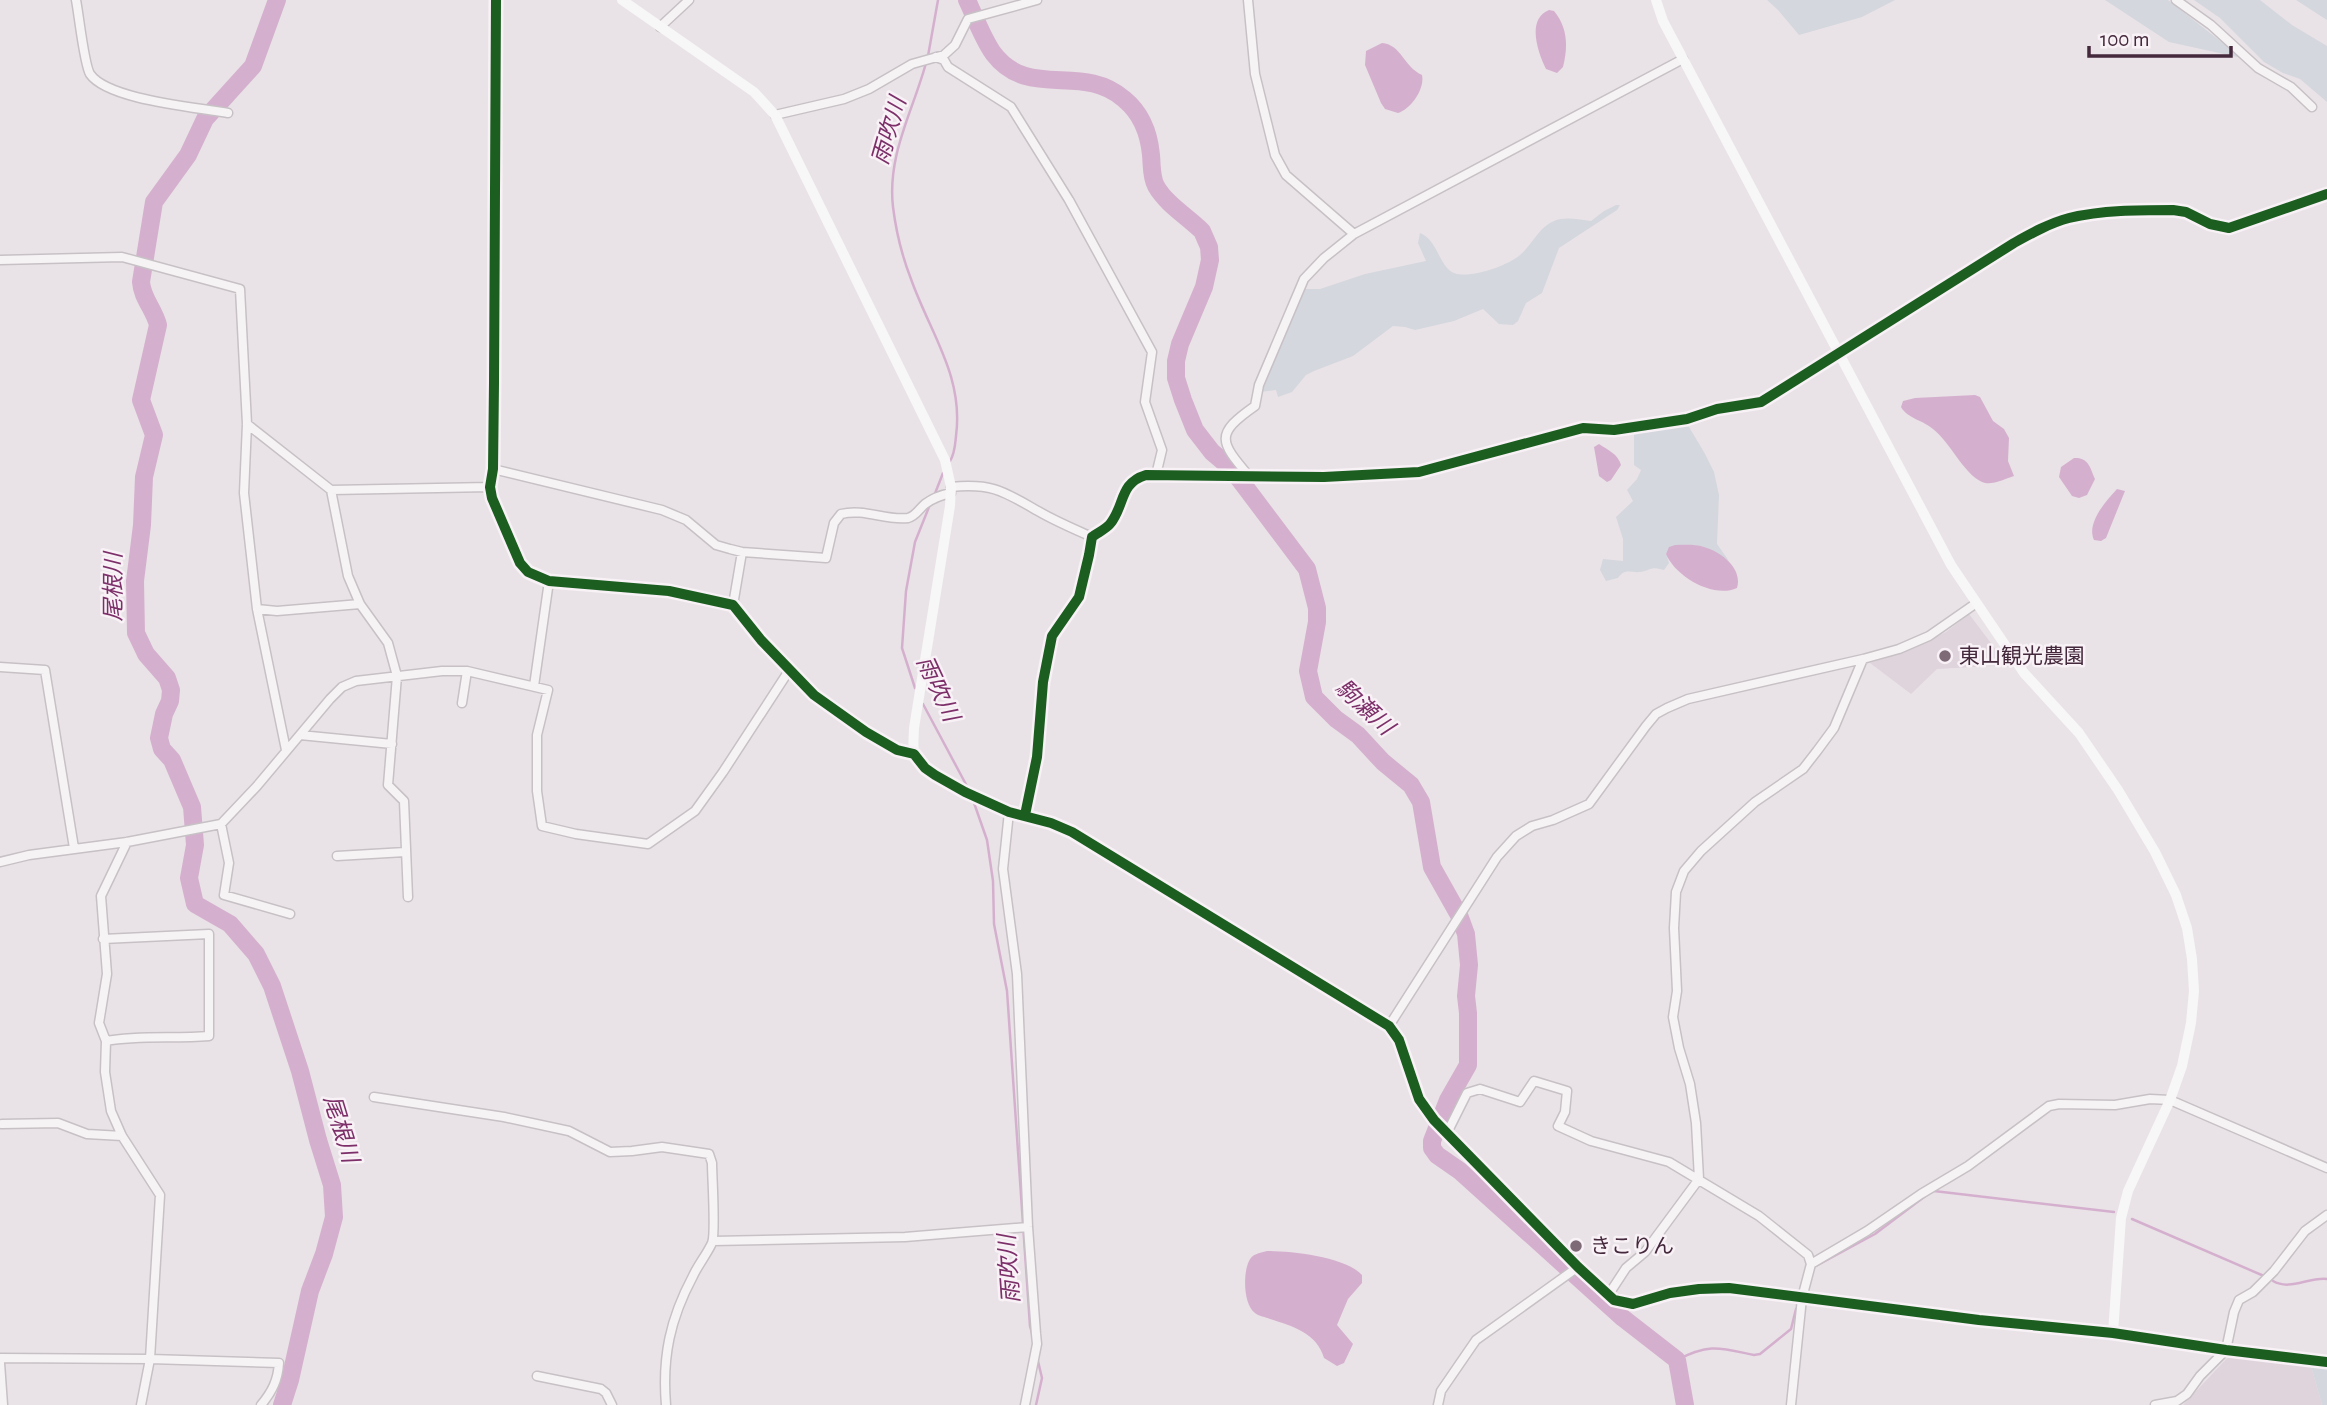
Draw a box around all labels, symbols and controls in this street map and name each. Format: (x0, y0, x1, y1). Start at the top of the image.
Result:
scale bar (2089, 14, 2231, 58)
text: 100 m (2100, 29, 2150, 50)
water label: 雨吹川 (868, 91, 911, 167)
water label: 尾根川 (101, 550, 126, 622)
place label: 東山観光農園 (1959, 645, 2085, 667)
marker: 東山観光農園 (1937, 648, 1953, 664)
water label: 雨吹川 (912, 652, 965, 728)
water label: 駒瀬川 (1331, 675, 1401, 742)
water label: 尾根川 (319, 1092, 364, 1168)
water label: 雨吹川 (994, 1231, 1024, 1304)
place label: きこりん (1590, 1236, 1674, 1257)
marker: きこりん (1568, 1238, 1584, 1254)

